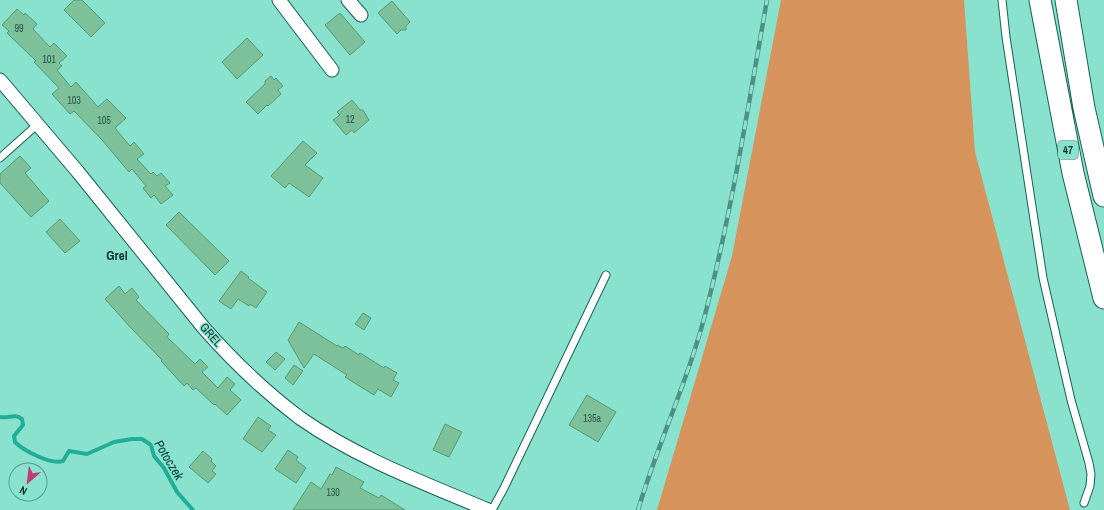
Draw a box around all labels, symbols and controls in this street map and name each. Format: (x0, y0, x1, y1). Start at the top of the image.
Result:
house number: 99 (14, 22, 24, 35)
house number: 101 (42, 53, 56, 66)
house number: 103 (67, 94, 81, 107)
house number: 12 (345, 113, 355, 126)
house number: 105 (97, 114, 111, 127)
road number: 47 (1058, 141, 1078, 159)
district label: Grel (106, 247, 128, 264)
street label: GREL (196, 320, 226, 351)
house number: 135a (583, 412, 602, 425)
water label: Potoczek (150, 437, 188, 484)
north arrow (8, 462, 48, 502)
text: N (17, 483, 29, 499)
house number: 130 (326, 486, 340, 499)

